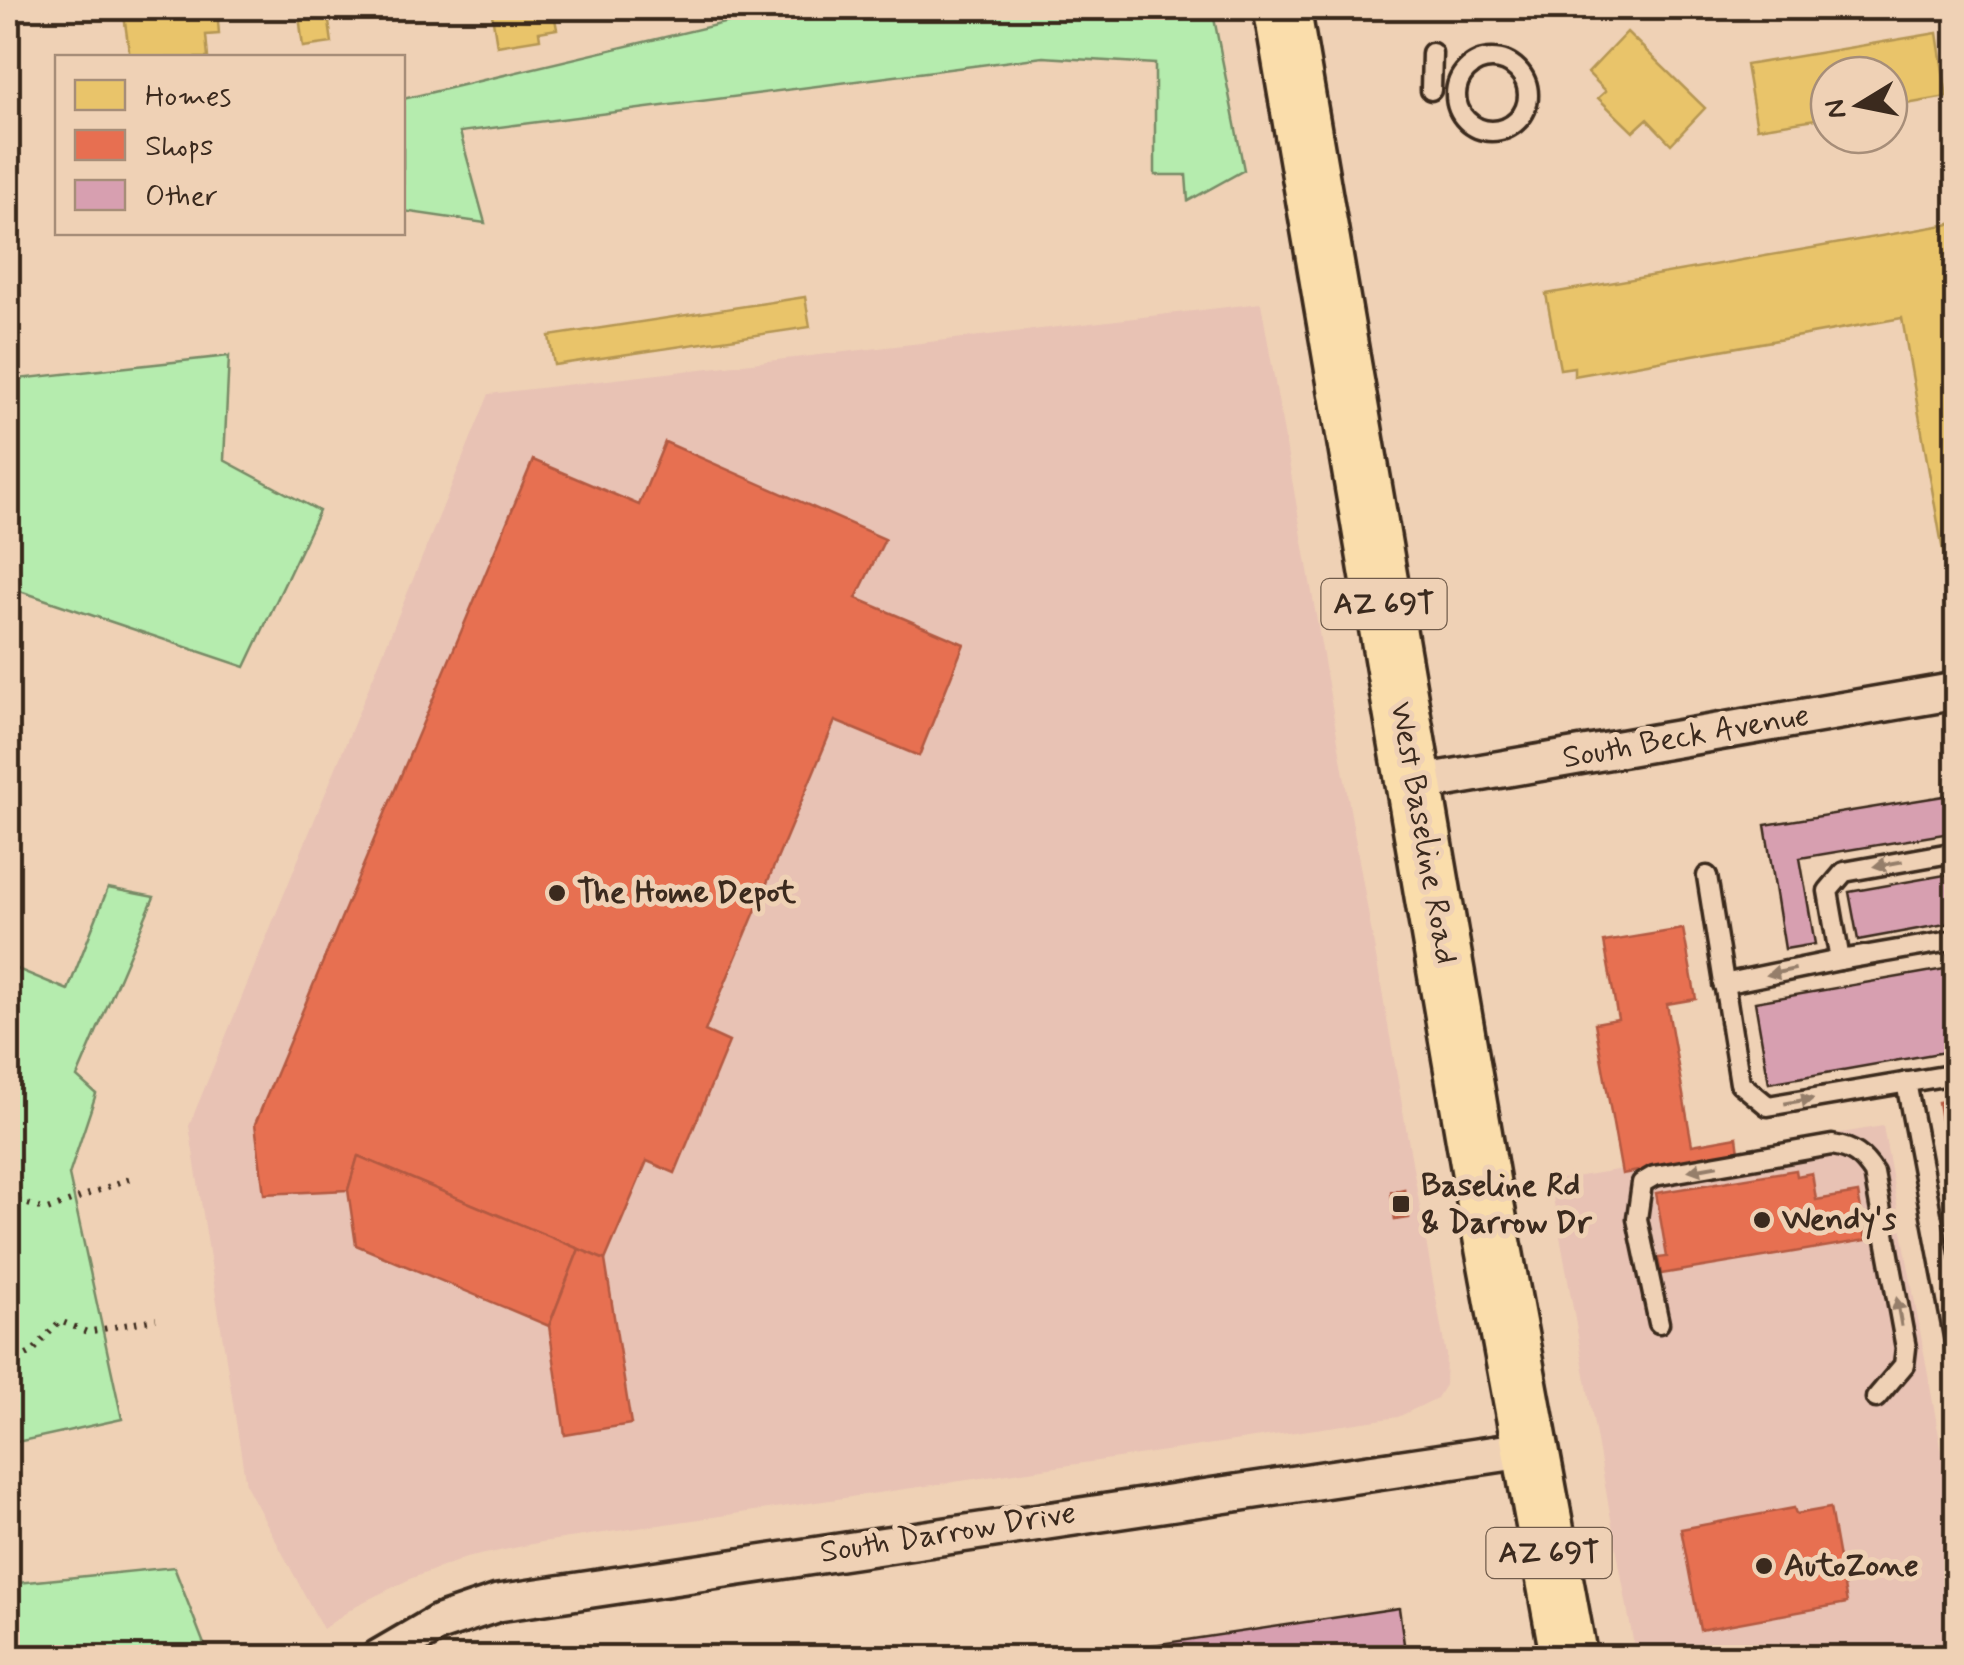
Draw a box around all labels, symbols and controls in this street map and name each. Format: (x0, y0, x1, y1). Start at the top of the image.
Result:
legend (55, 55, 405, 235)
north arrow (1809, 55, 1909, 155)
text: Homes (145, 77, 231, 116)
text: N (1817, 97, 1857, 121)
text: Shops (145, 127, 213, 166)
text: Other (145, 177, 218, 216)
road number: AZ 69T (1322, 579, 1446, 629)
street label: South Beck Avenue (1559, 695, 1813, 779)
street label: West Baseline Road (1379, 698, 1467, 968)
one-way arrow (1872, 857, 1903, 872)
place label: The Home Depot (577, 872, 797, 914)
marker: The Home Depot (546, 882, 568, 904)
one-way arrow (1765, 965, 1796, 980)
one-way arrow (1783, 1093, 1815, 1108)
one-way arrow (1687, 1161, 1718, 1176)
place label: Baseline Rd & Darrow Dr (1421, 1165, 1593, 1244)
marker: Baseline Rd & Darrow Dr (1390, 1193, 1412, 1215)
place label: Wendy's (1782, 1199, 1897, 1241)
marker: Wendy's (1751, 1209, 1773, 1231)
one-way arrow (1891, 1295, 1906, 1327)
street label: South Darrow Drive (817, 1492, 1079, 1574)
road number: AZ 69T (1486, 1528, 1612, 1578)
place label: AutoZone (1784, 1545, 1919, 1587)
marker: AutoZone (1753, 1555, 1775, 1577)

